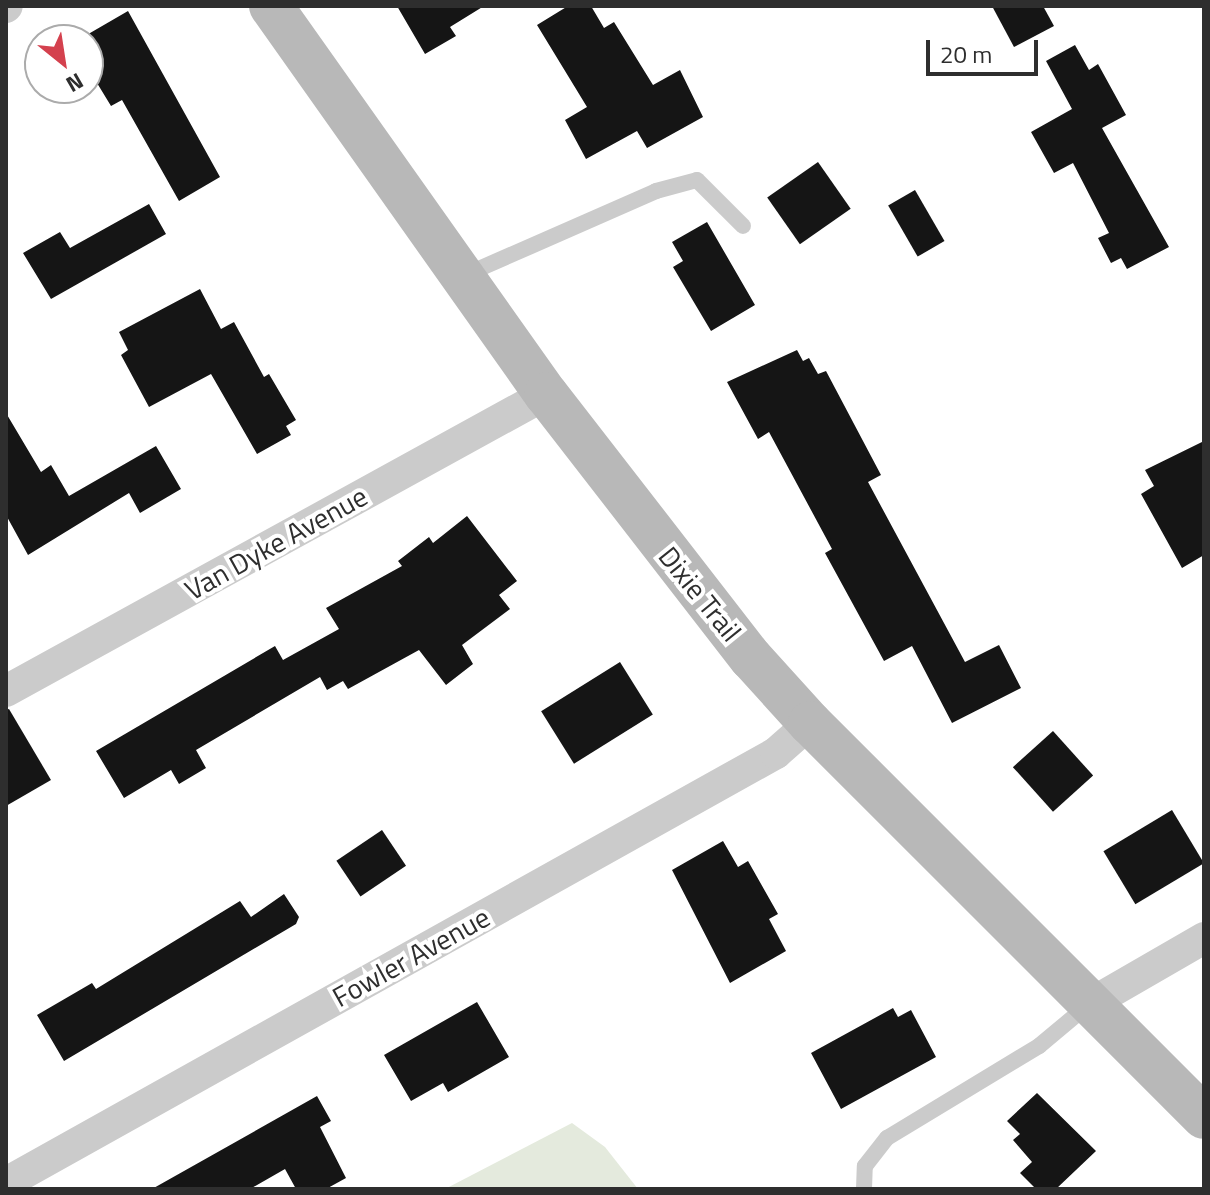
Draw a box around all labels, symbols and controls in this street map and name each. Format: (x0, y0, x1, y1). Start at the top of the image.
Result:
north arrow (24, 24, 104, 104)
scale bar (930, 24, 1042, 74)
text: 20 m (940, 36, 992, 72)
text: N (60, 65, 90, 102)
street label: Van Dyke Avenue (179, 479, 373, 607)
street label: Dixie Trail (652, 540, 748, 648)
street label: Fowler Avenue (327, 900, 495, 1014)

